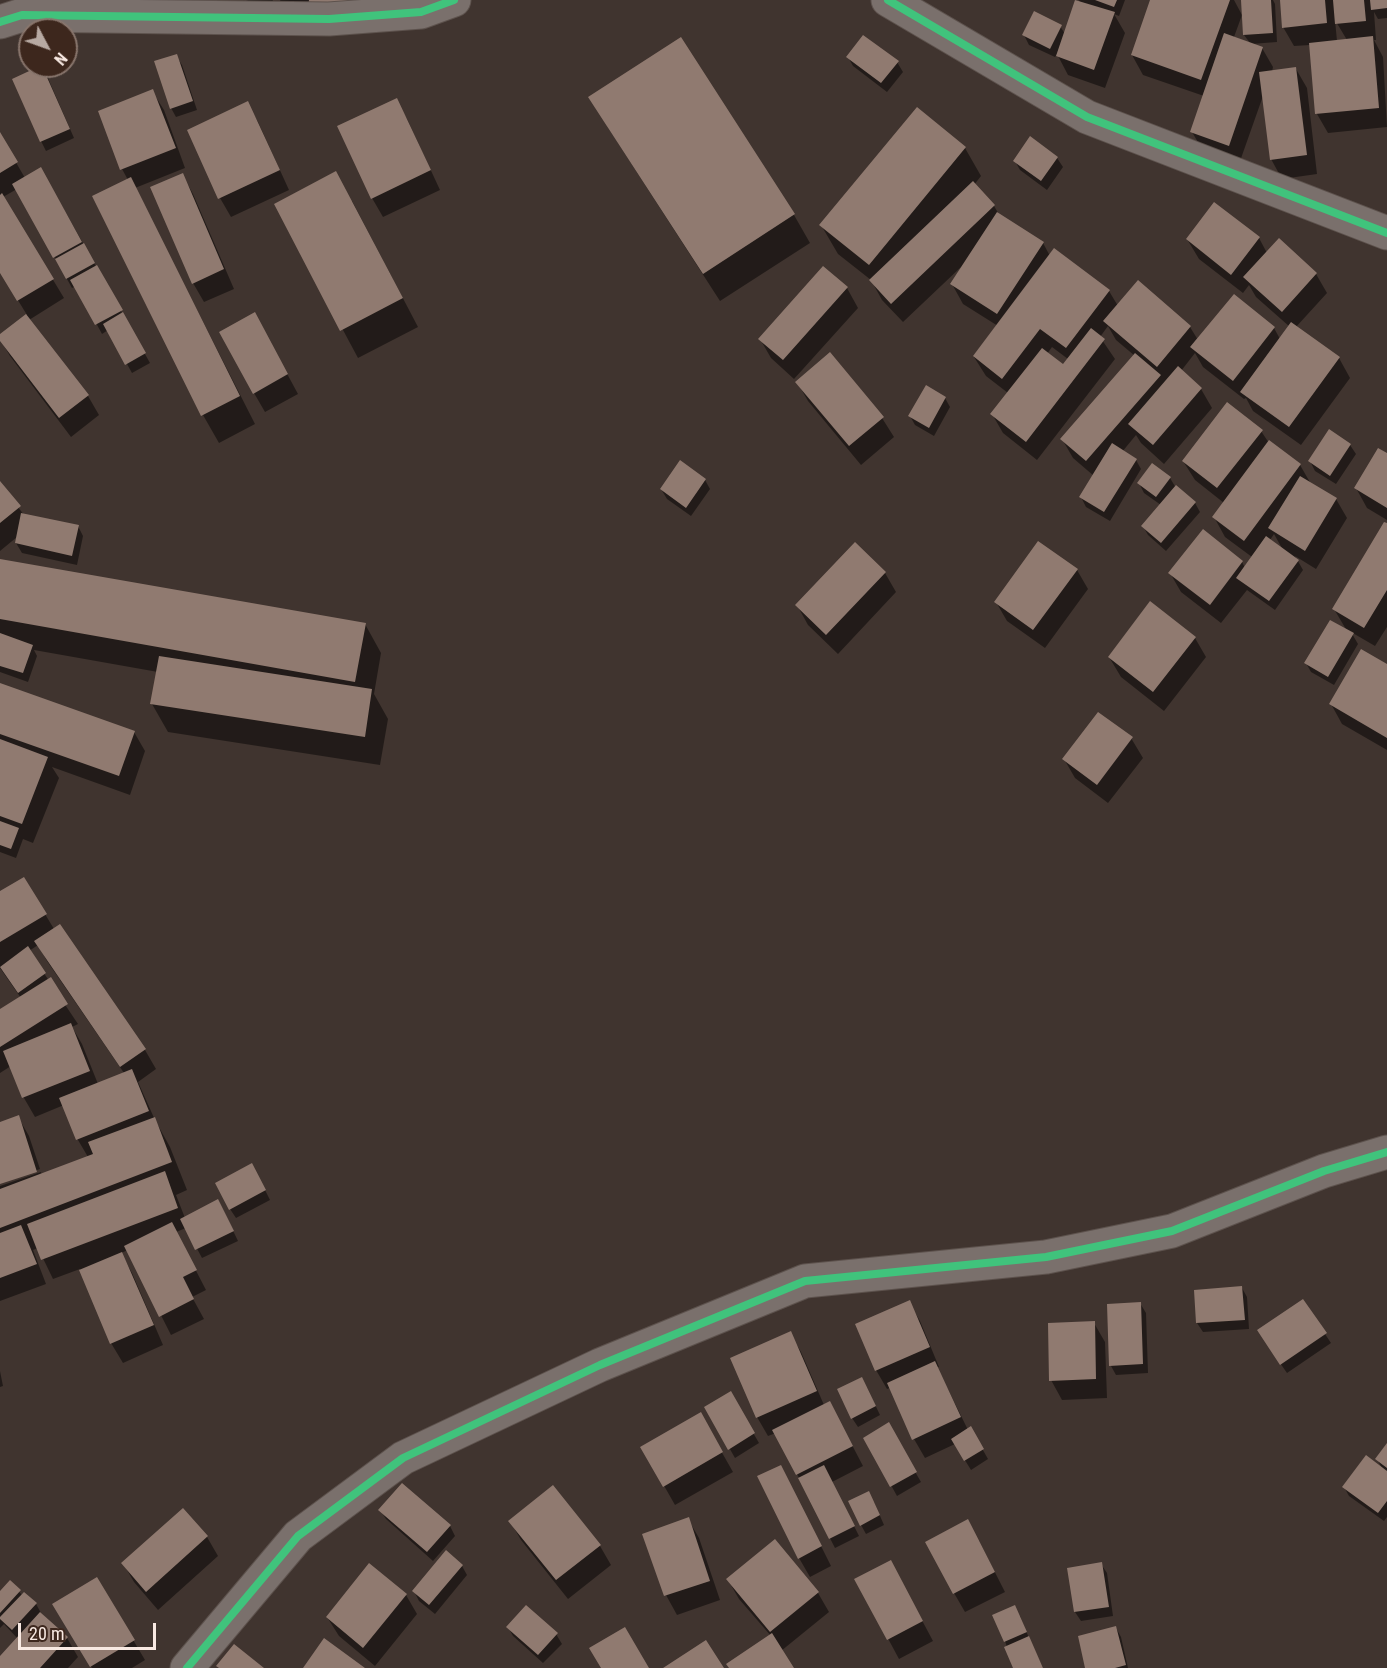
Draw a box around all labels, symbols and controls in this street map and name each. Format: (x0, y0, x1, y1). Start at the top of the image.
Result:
north arrow (18, 18, 78, 78)
text: N (50, 49, 71, 69)
scale bar (21, 1611, 159, 1649)
text: 20 m (29, 1623, 64, 1644)

